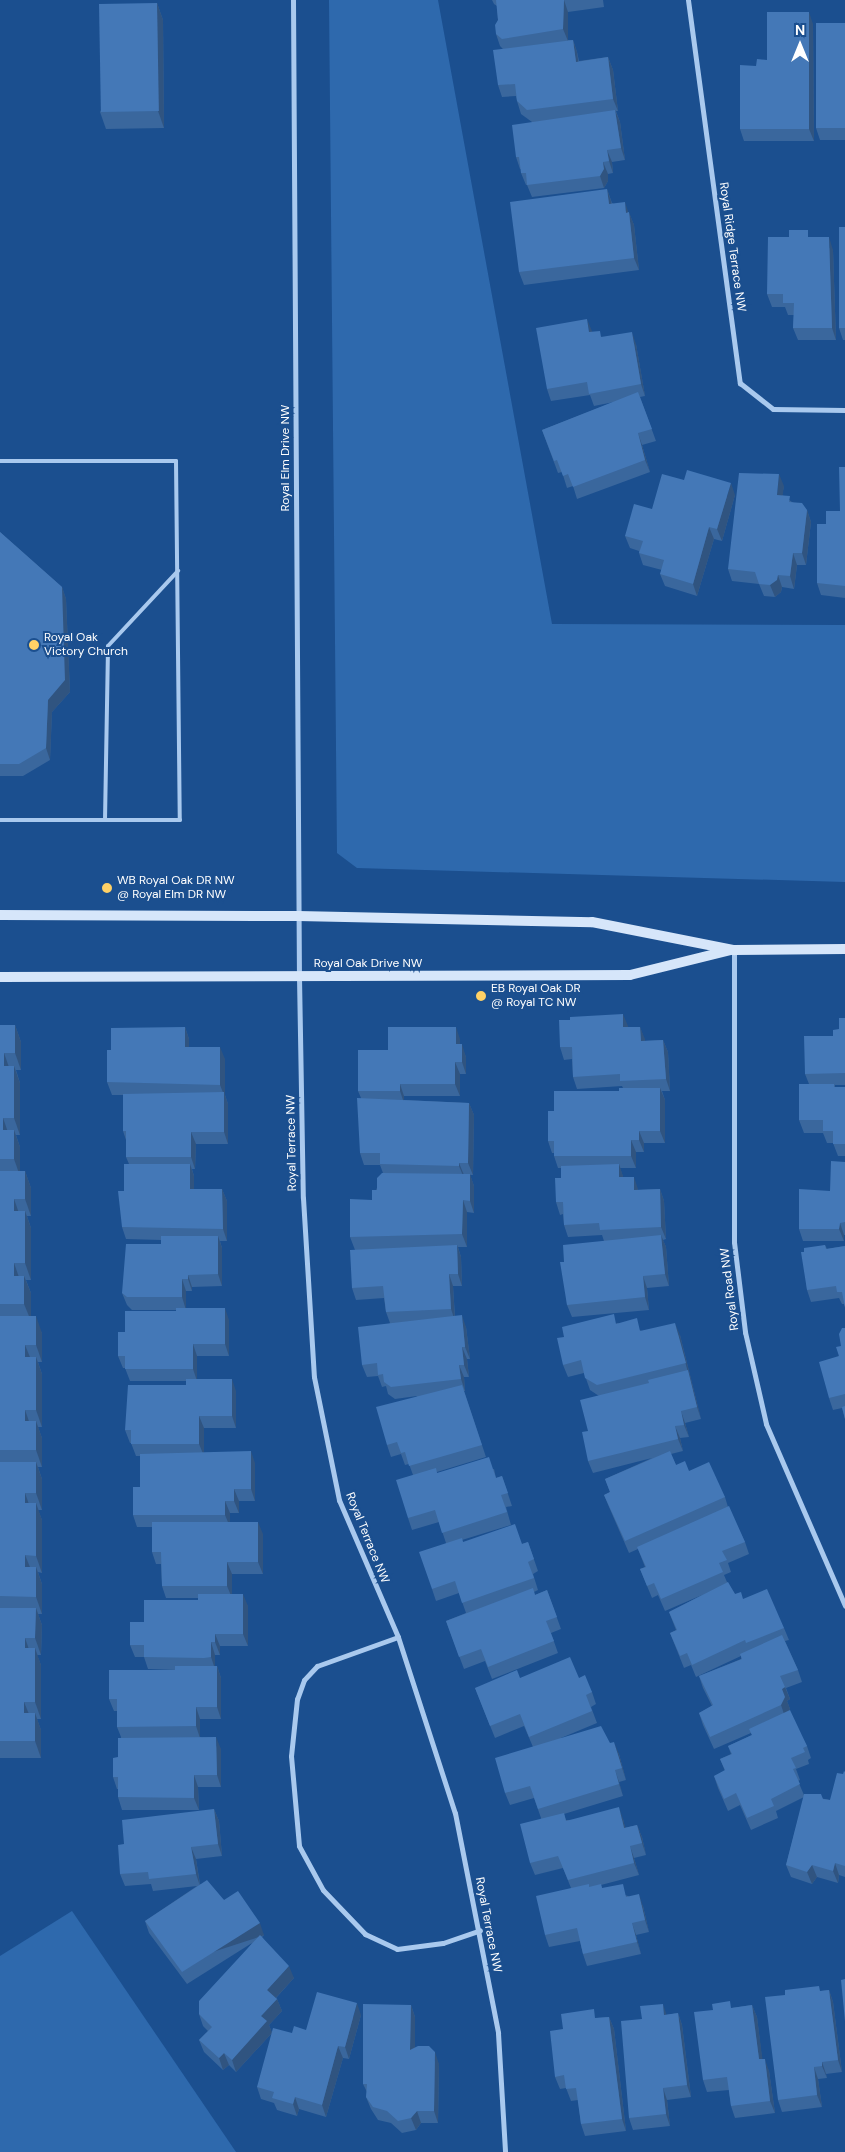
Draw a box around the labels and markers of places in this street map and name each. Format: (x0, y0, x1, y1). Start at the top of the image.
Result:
place label: Royal Oak Victory Church (44, 631, 128, 659)
marker: Royal Oak Victory Church (28, 639, 40, 651)
place label: WB Royal Oak DR NW @ Royal Elm DR NW (117, 874, 235, 902)
marker: WB Royal Oak DR NW @ Royal Elm DR NW (101, 882, 113, 894)
place label: EB Royal Oak DR @ Royal TC NW (491, 982, 581, 1010)
marker: EB Royal Oak DR @ Royal TC NW (475, 990, 487, 1002)

